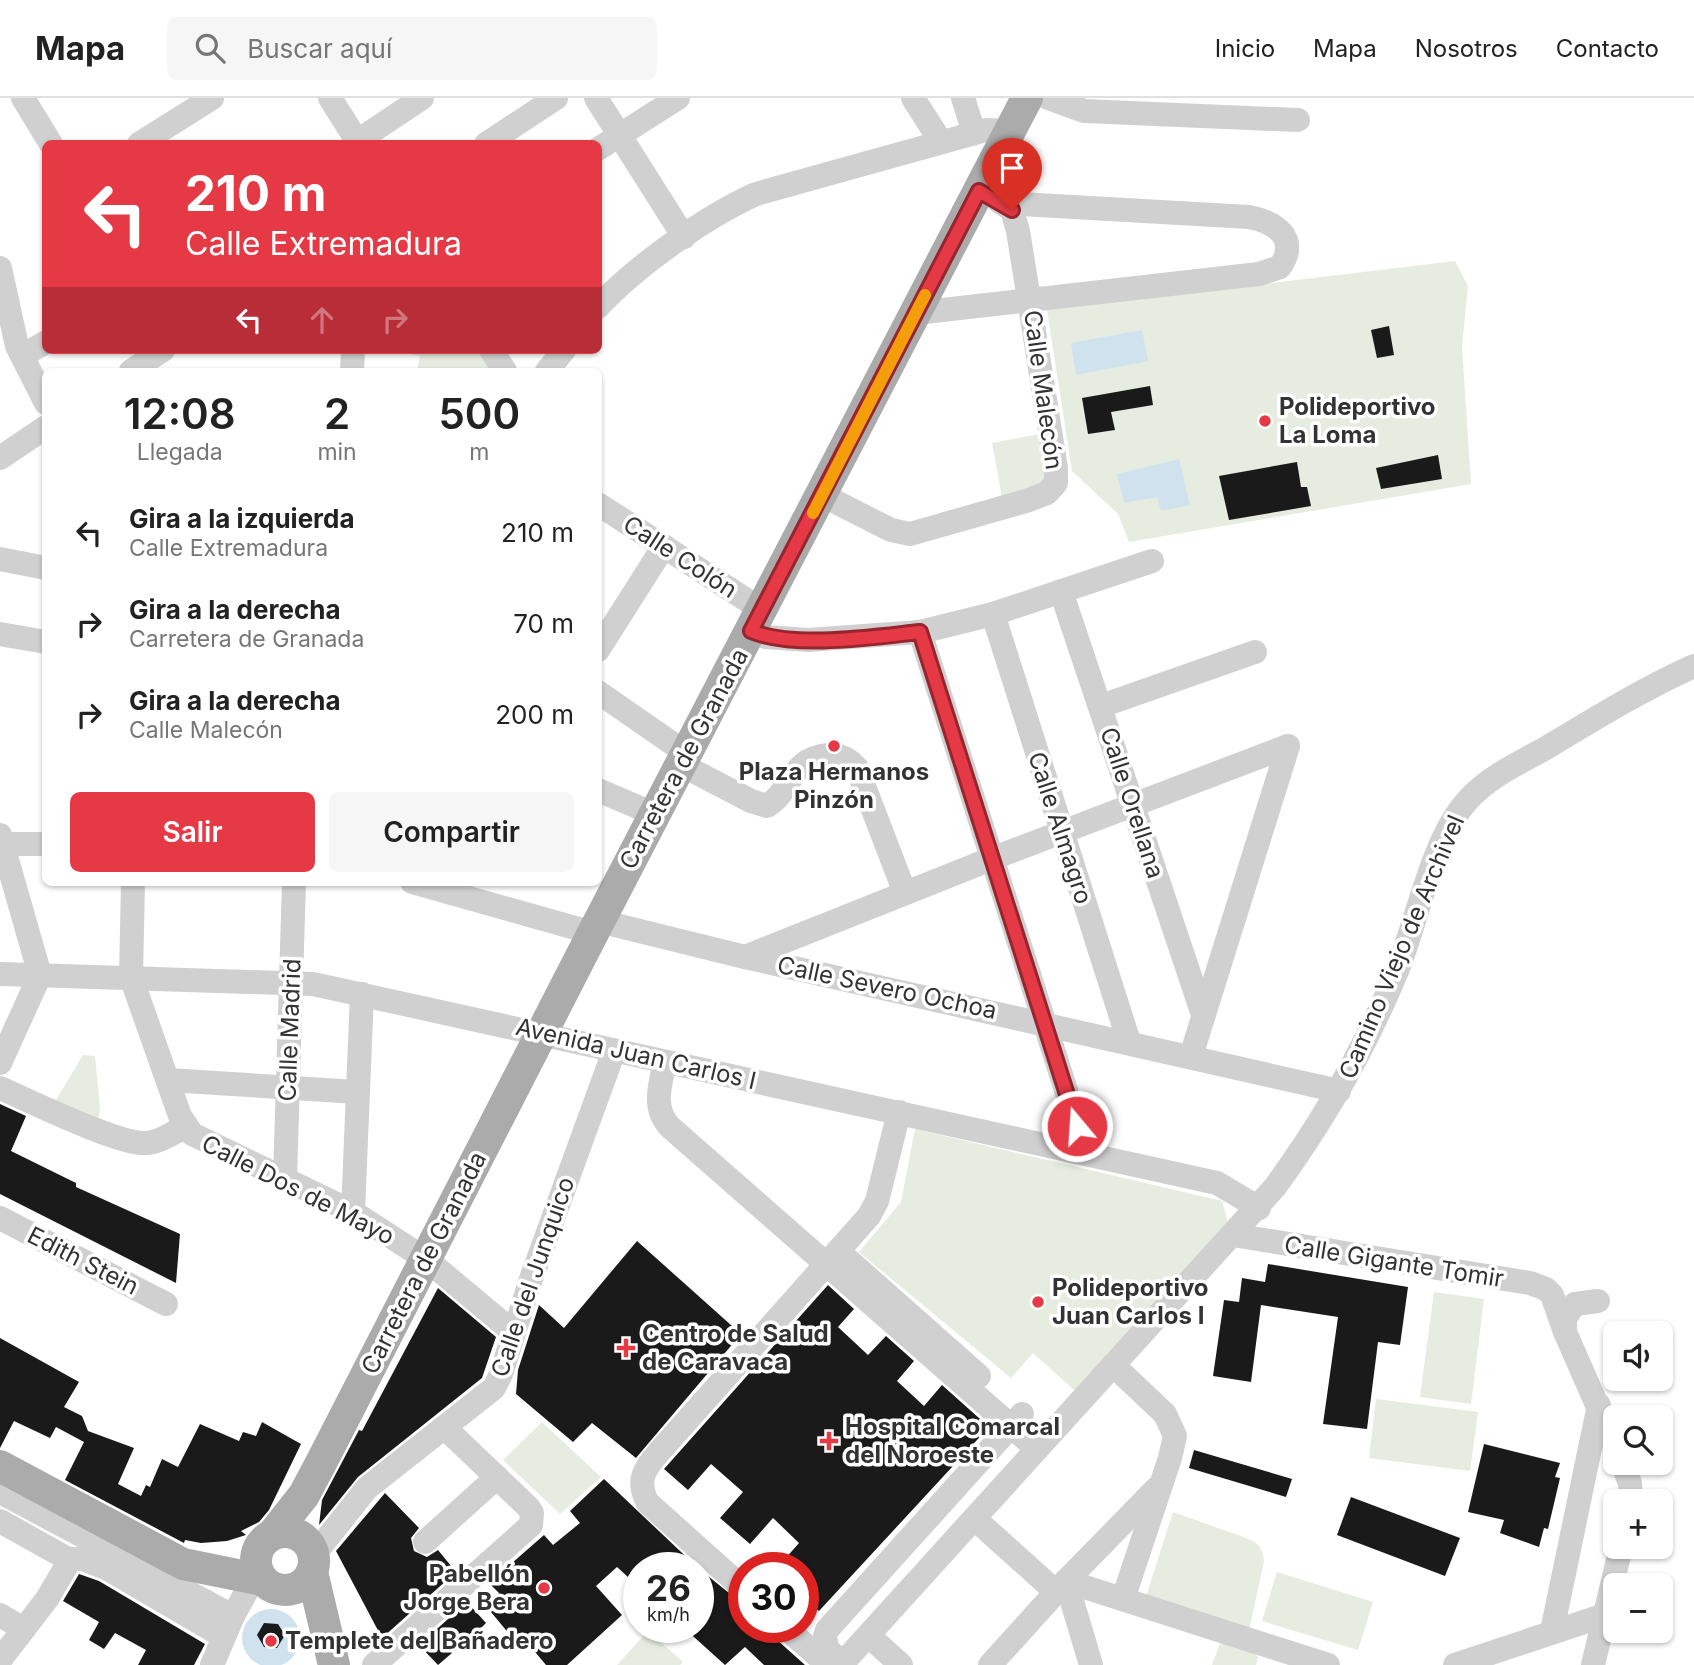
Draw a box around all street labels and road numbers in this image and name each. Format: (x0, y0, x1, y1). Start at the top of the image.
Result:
street label: Calle Malecón (1018, 308, 1069, 471)
street label: Calle Colón (618, 509, 743, 604)
street label: Carretera de Granada (613, 644, 754, 874)
street label: Calle Orellana (1094, 724, 1171, 882)
street label: Calle Almagro (1022, 748, 1099, 907)
street label: Camino Viejo de Archivel (1333, 811, 1470, 1083)
street label: Calle Severo Ochoa (775, 950, 999, 1025)
street label: Calle Madrid (273, 958, 306, 1102)
street label: Avenida Juan Carlos I (513, 1012, 759, 1095)
street label: Calle Dos de Mayo (197, 1128, 399, 1251)
street label: Carretera de Granada (355, 1147, 492, 1379)
street label: Calle del Junquico (485, 1173, 580, 1381)
street label: Edith Stein (23, 1220, 144, 1301)
street label: Calle Gigante Tomir (1282, 1230, 1506, 1293)

